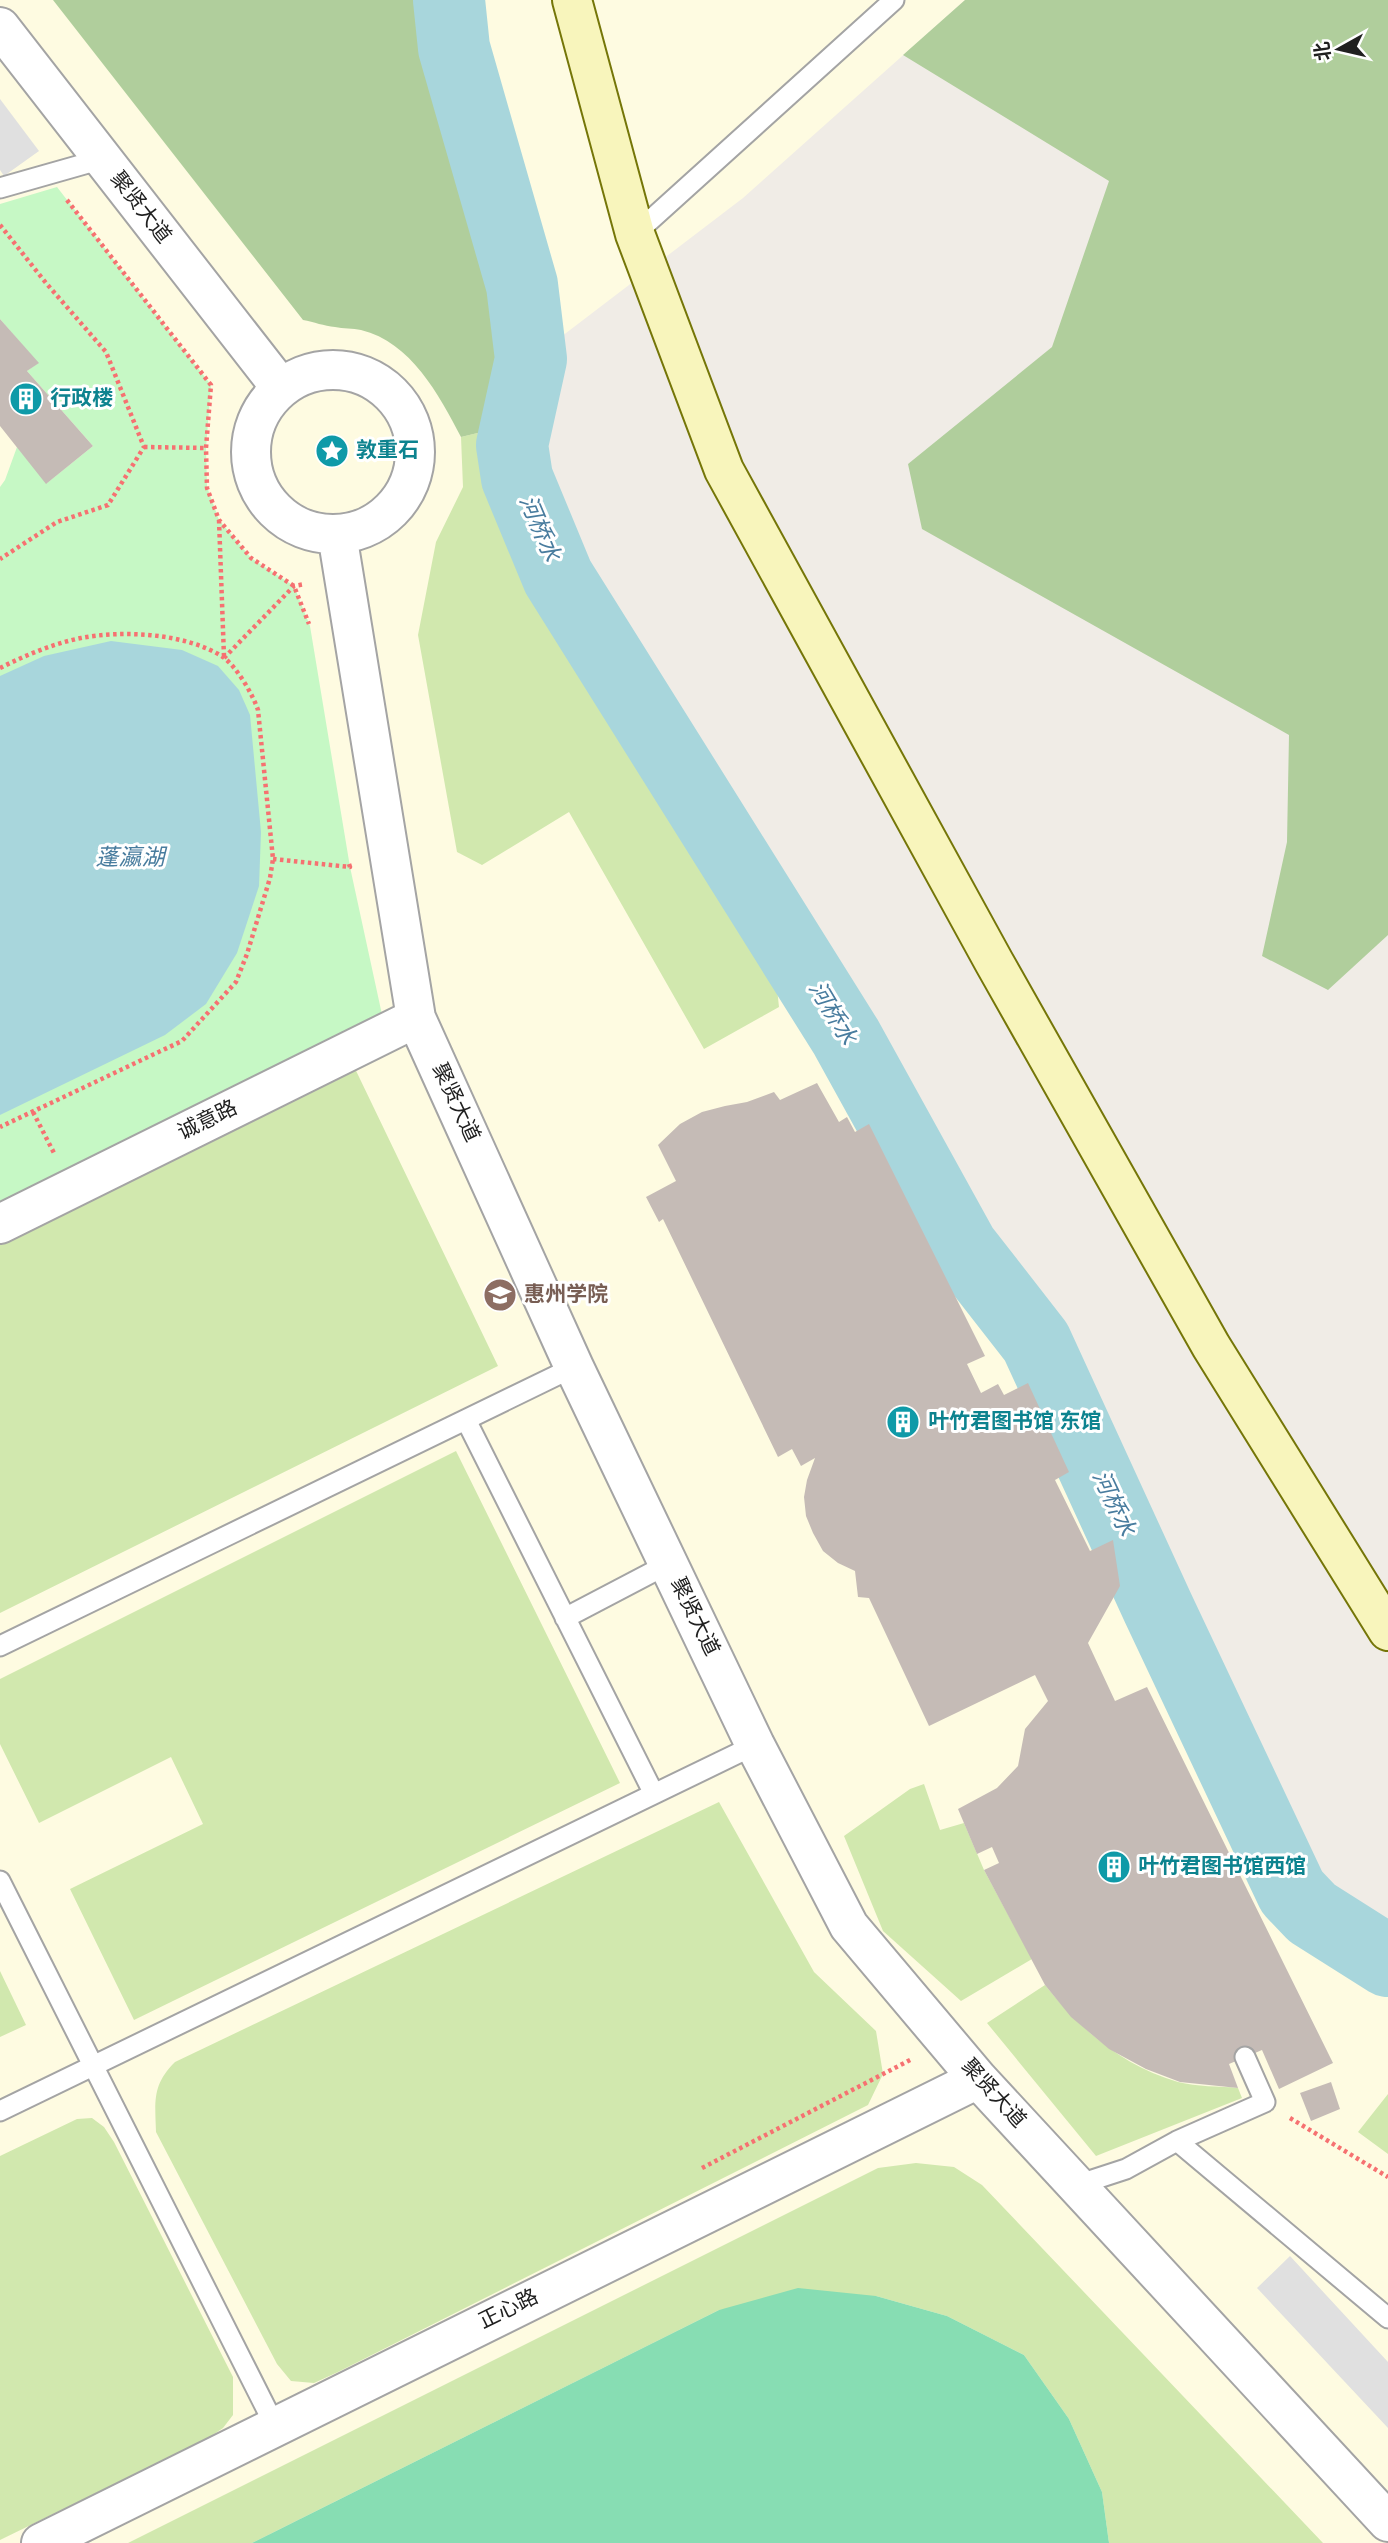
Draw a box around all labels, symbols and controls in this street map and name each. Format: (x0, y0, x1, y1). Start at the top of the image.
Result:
north arrow (1304, 14, 1374, 84)
text: 北 (1311, 40, 1337, 62)
street label: 聚贤大道 (104, 167, 176, 249)
building icon: 行政楼 (7, 380, 45, 418)
place label: 行政楼 (50, 386, 113, 413)
place icon: 敦重石 (313, 432, 351, 470)
place label: 敦重石 (356, 438, 419, 465)
water label: 河桥水 (511, 492, 565, 567)
water label: 蓬瀛湖 (96, 845, 168, 874)
water label: 河桥水 (801, 977, 862, 1052)
street label: 聚贤大道 (425, 1059, 485, 1147)
street label: 诚意路 (174, 1095, 242, 1147)
school or university icon: 惠州学院 (481, 1276, 519, 1314)
place label: 惠州学院 (524, 1282, 608, 1309)
building icon: 叶竹君图书馆 东馆 (884, 1403, 922, 1441)
place label: 叶竹君图书馆 东馆 (928, 1409, 1101, 1436)
water label: 河桥水 (1084, 1467, 1140, 1542)
street label: 聚贤大道 (663, 1573, 725, 1661)
building icon: 叶竹君图书馆西馆 (1095, 1848, 1133, 1886)
place label: 叶竹君图书馆西馆 (1138, 1854, 1306, 1881)
street label: 聚贤大道 (955, 2054, 1031, 2134)
street label: 正心路 (475, 2284, 543, 2336)

